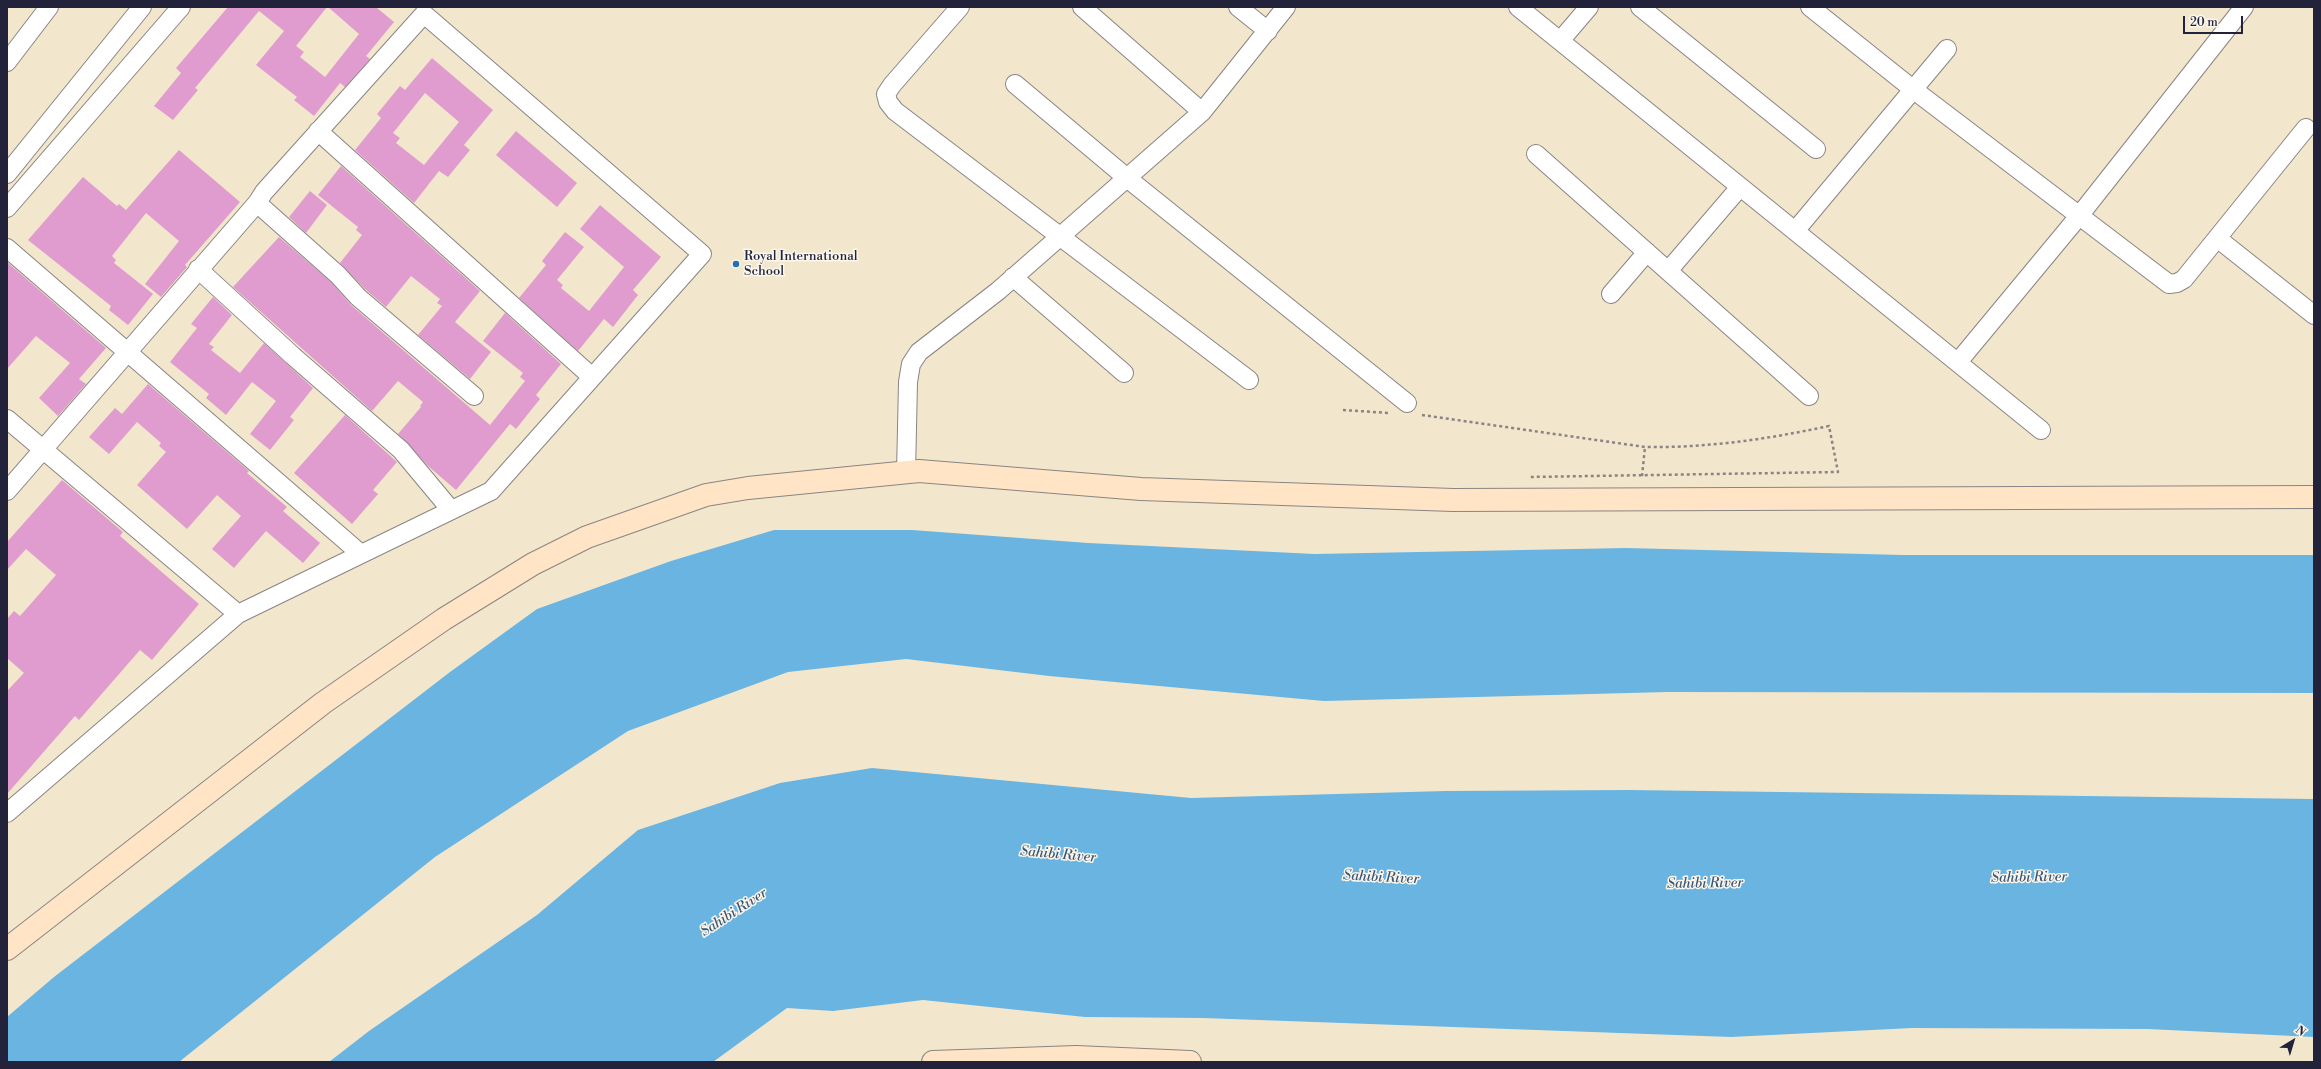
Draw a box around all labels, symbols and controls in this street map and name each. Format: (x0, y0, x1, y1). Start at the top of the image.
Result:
scale bar (2185, 8, 2245, 34)
text: 20 m (2190, 15, 2218, 30)
place label: Royal International School (744, 249, 858, 280)
marker: Royal International School (731, 259, 741, 269)
water label: Sahibi River (1019, 843, 1097, 867)
water label: Sahibi River (1343, 868, 1419, 888)
water label: Sahibi River (1991, 869, 2067, 887)
water label: Sahibi River (1667, 875, 1743, 893)
water label: Sahibi River (698, 885, 770, 941)
north arrow (2273, 1021, 2313, 1061)
text: N (2293, 1023, 2308, 1040)

